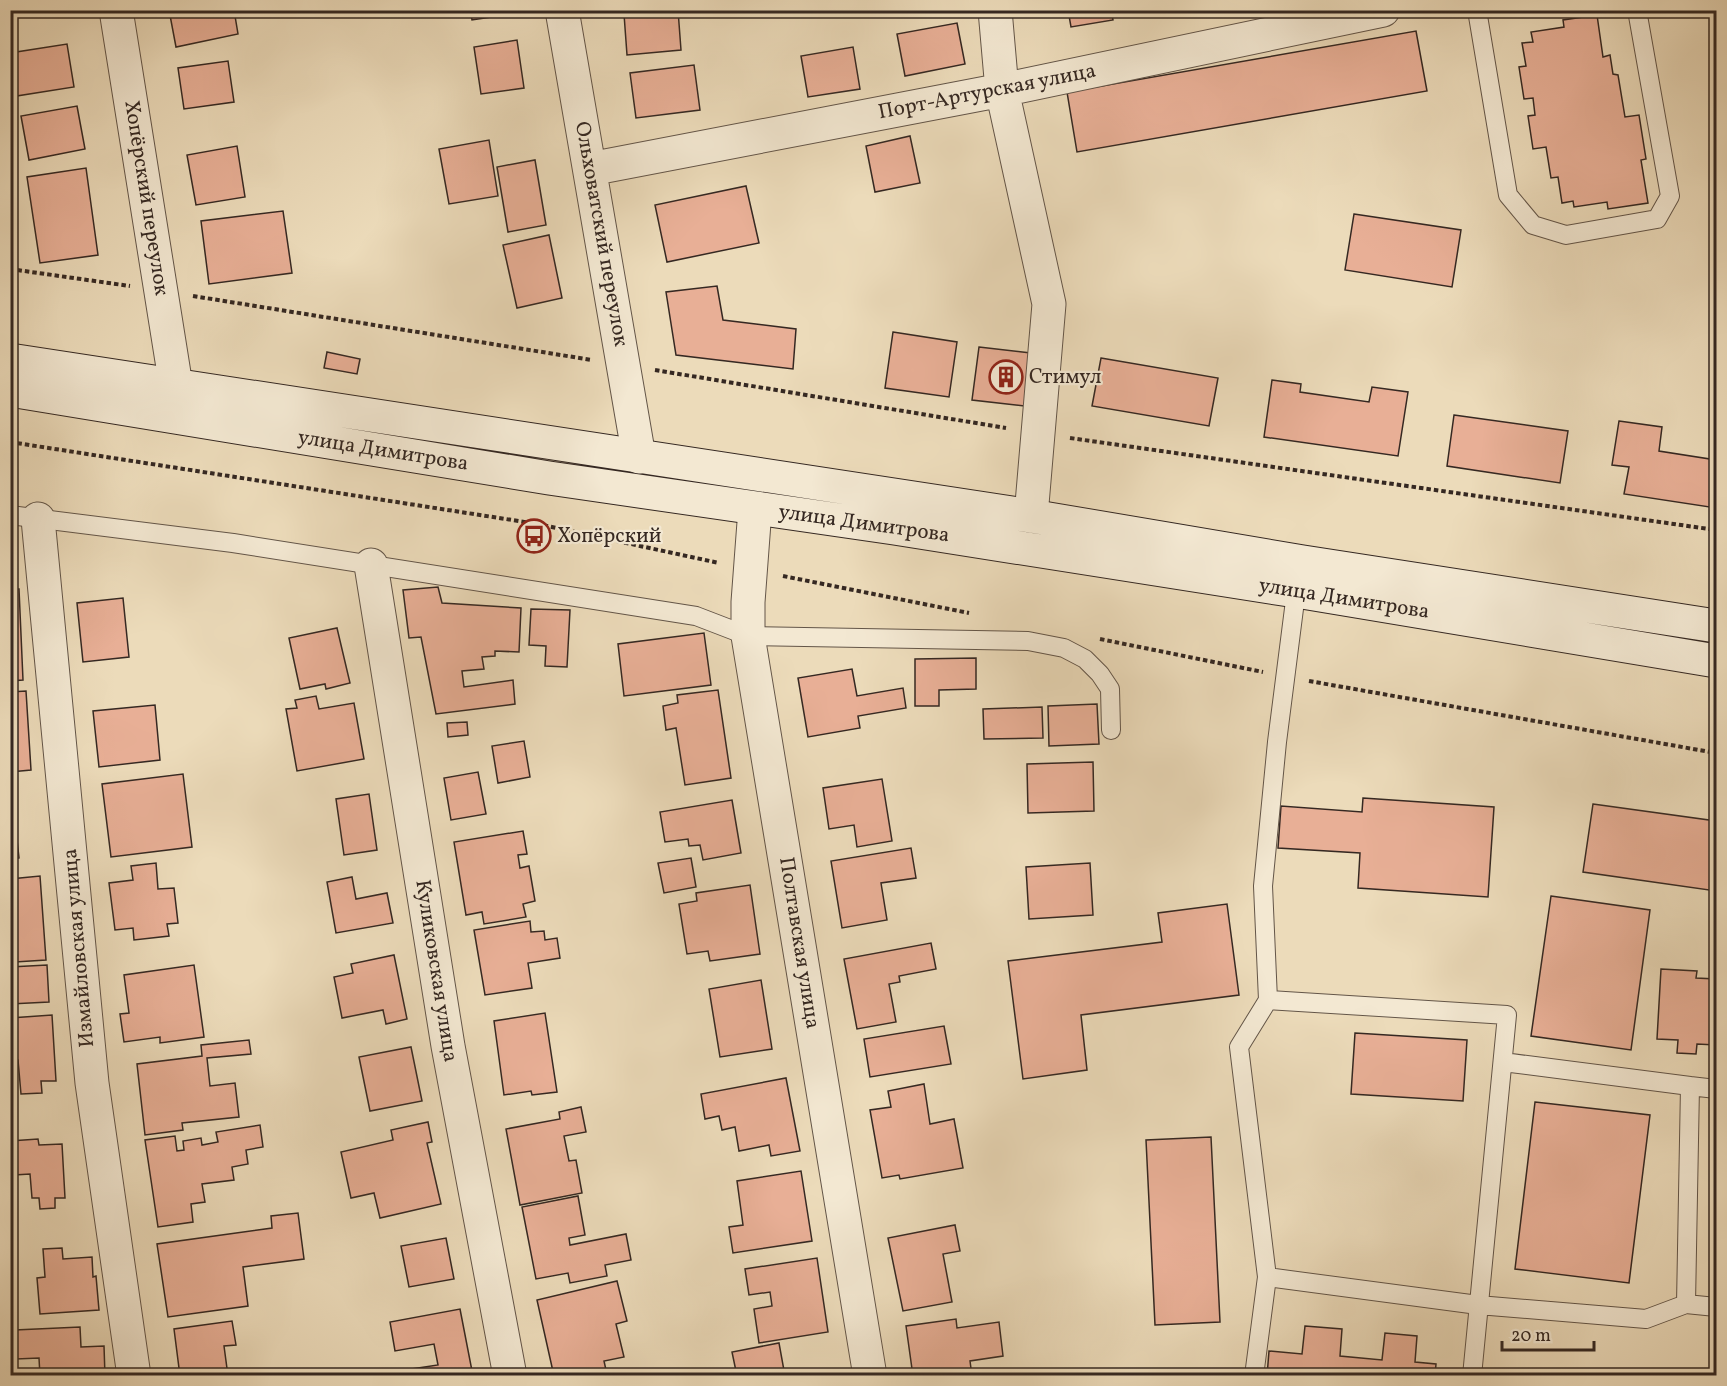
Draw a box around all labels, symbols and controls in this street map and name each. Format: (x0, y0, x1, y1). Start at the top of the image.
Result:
street label: Порт-Артурская улица (876, 57, 1098, 127)
street label: Хопёрский переулок (116, 98, 176, 298)
street label: Ольховатский переулок (567, 119, 635, 349)
building icon: Стимул (988, 359, 1024, 395)
place label: Стимул (1029, 363, 1101, 392)
street label: улица Димитрова (296, 423, 470, 479)
street label: улица Димитрова (777, 498, 951, 550)
bus stop icon: Хопёрский (516, 518, 552, 554)
place label: Хопёрский (557, 522, 662, 551)
street label: улица Димитрова (1257, 571, 1431, 627)
street label: Измайловская улица (56, 847, 102, 1049)
street label: Полтавская улица (771, 855, 827, 1031)
street label: Куликовская улица (407, 878, 465, 1064)
scale bar (1502, 1314, 1594, 1352)
text: 20 m (1511, 1324, 1551, 1349)

